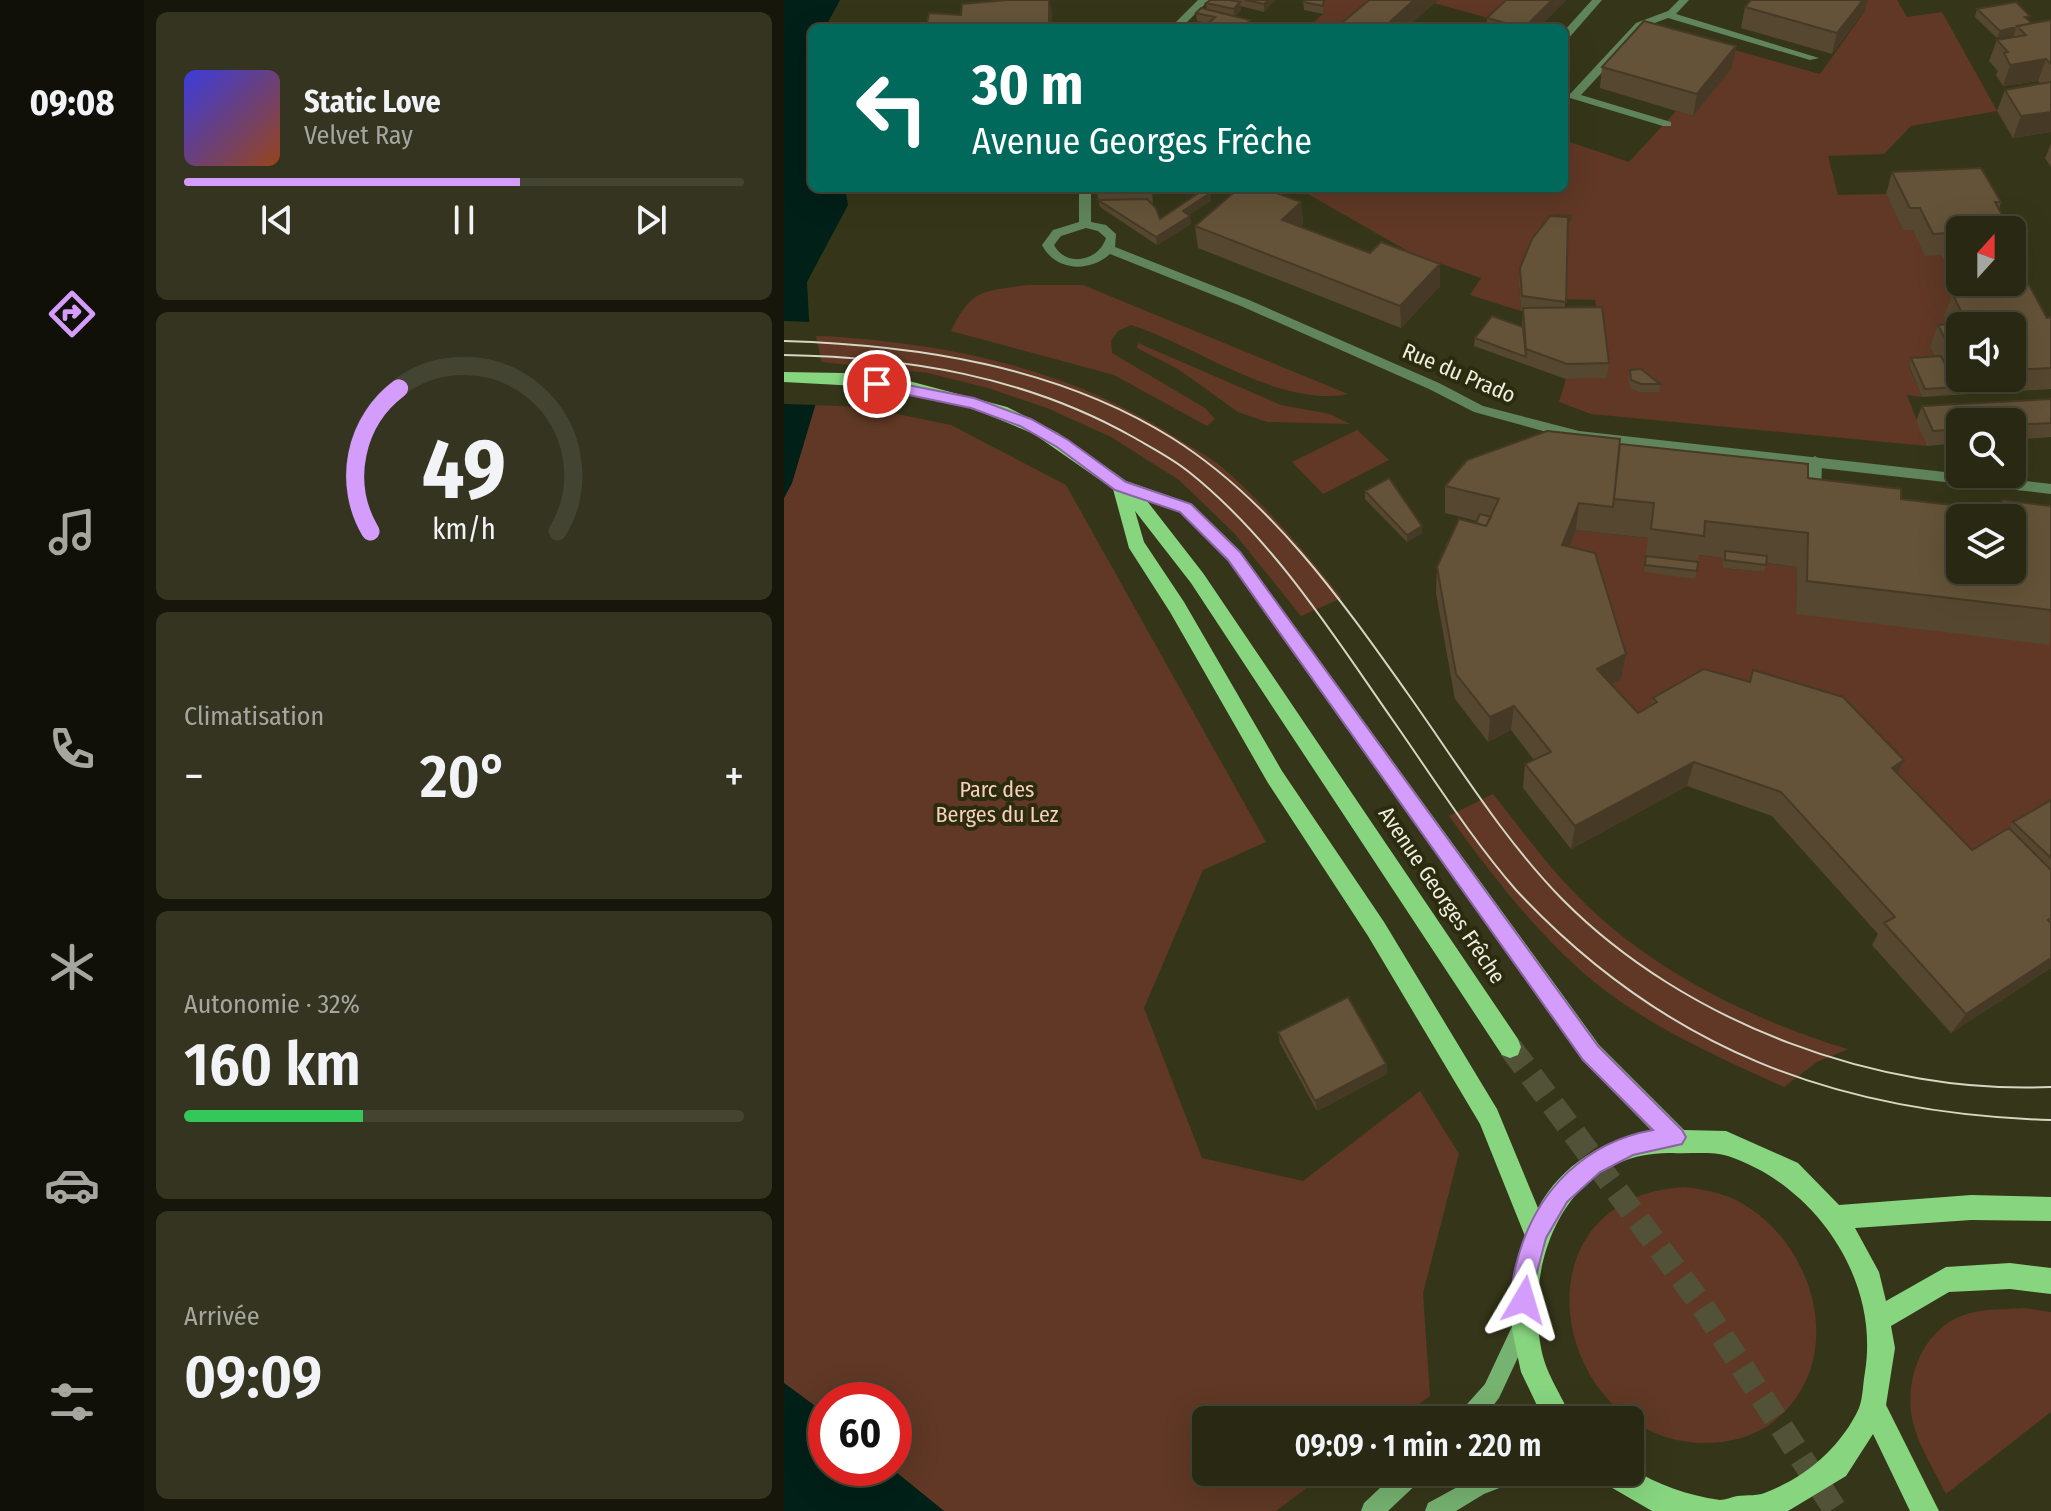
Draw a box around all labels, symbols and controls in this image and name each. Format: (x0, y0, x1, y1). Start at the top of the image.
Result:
text: 30 m (972, 52, 1083, 119)
icon: left (840, 56, 944, 160)
text: 09:08 (30, 81, 114, 125)
text: Static Love (304, 84, 441, 120)
text: Velvet Ray (304, 120, 413, 151)
text: Avenue Georges Frêche (972, 120, 1312, 164)
icon: previous (255, 198, 299, 242)
icon: pause (442, 198, 486, 242)
icon: next (629, 198, 673, 242)
north arrow (1946, 216, 2026, 296)
map controls (1946, 216, 2026, 584)
icon: directions (44, 286, 100, 342)
button: sound (1946, 312, 2026, 392)
street label: Rue du Prado (1398, 337, 1520, 409)
pin (843, 350, 911, 418)
icon: arrive (855, 362, 899, 406)
button: search (1946, 408, 2026, 488)
text: 49 (422, 419, 506, 519)
icon: music (44, 504, 100, 560)
button: layers (1946, 504, 2026, 584)
text: km/h (432, 512, 496, 547)
text: Climatisation (184, 701, 324, 732)
icon: phone (44, 721, 100, 777)
text: 20° (420, 741, 508, 813)
text: − (184, 750, 204, 803)
text: + (724, 750, 744, 803)
park label: Parc des Berges du Lez (936, 776, 1059, 828)
street label: Avenue Georges Frêche (1373, 801, 1511, 989)
icon: climate (44, 939, 100, 995)
text: Autonomie · 32% (184, 989, 360, 1020)
text: 160 km (184, 1029, 361, 1101)
icon: car (44, 1157, 100, 1213)
position arrow (1482, 1258, 1566, 1342)
text: Arrivée (184, 1301, 260, 1332)
text: 09:09 (184, 1341, 322, 1413)
icon: filters (44, 1374, 100, 1430)
speed limit sign: 60 (808, 1382, 912, 1486)
text: 09:09 · 1 min · 220 m (1294, 1428, 1542, 1464)

